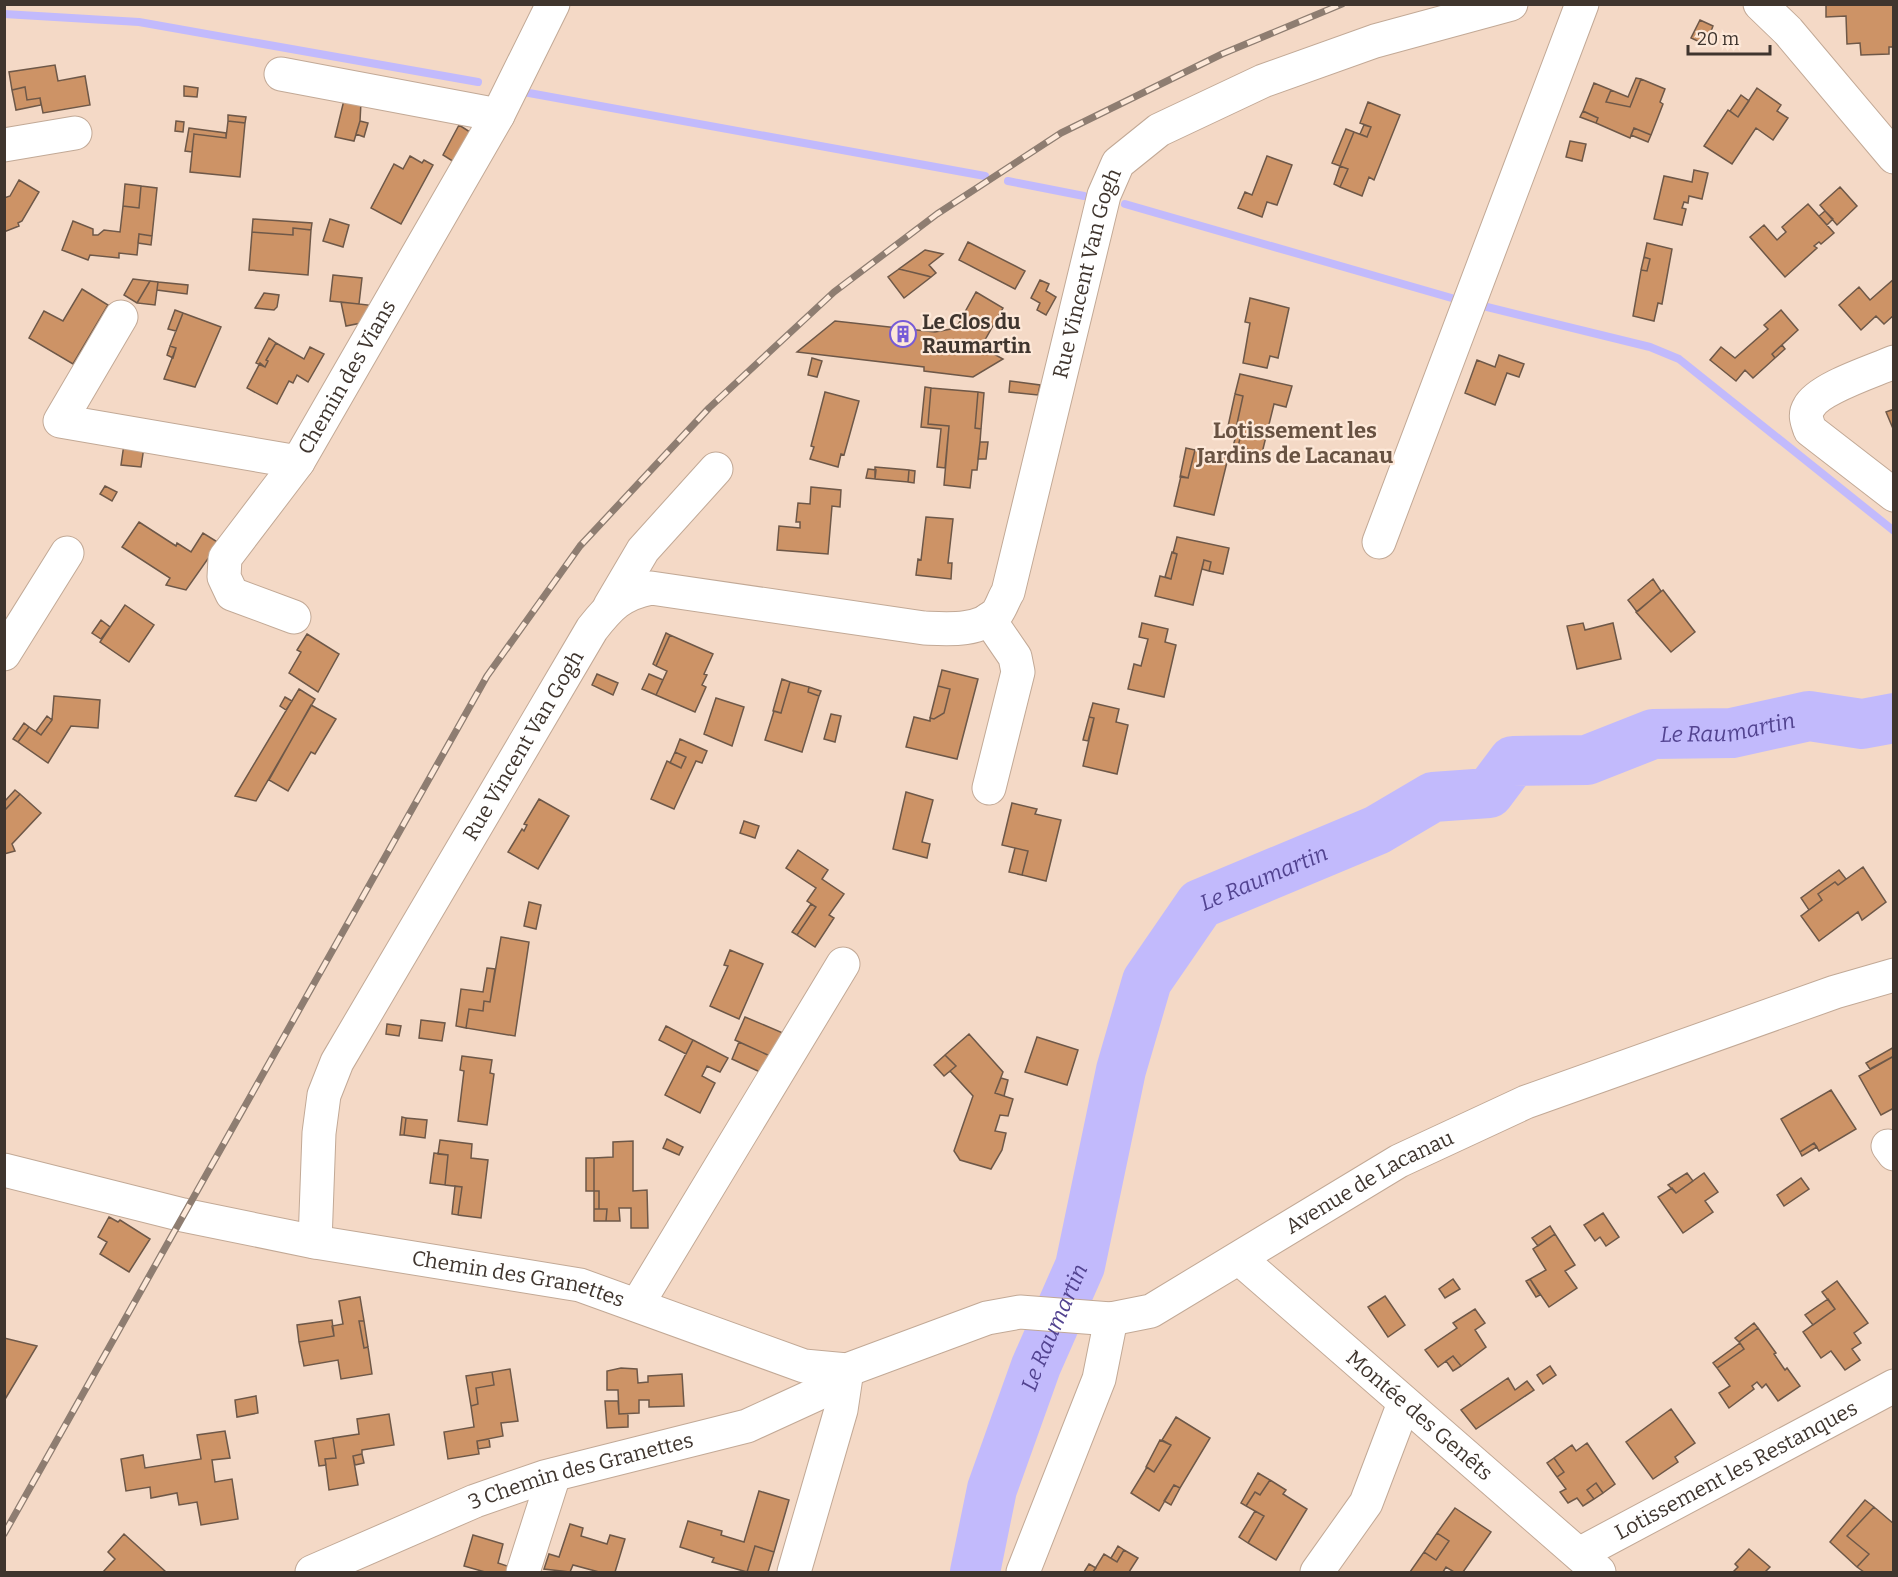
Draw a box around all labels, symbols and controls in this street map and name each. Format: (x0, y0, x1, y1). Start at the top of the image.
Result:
scale bar (1688, 18, 1770, 56)
text: 20 m (1697, 28, 1739, 50)
street label: Rue Vincent Van Gogh (1047, 164, 1127, 381)
street label: Chemin des Vians (292, 295, 402, 459)
place label: Le Clos du Raumartin (922, 309, 1032, 359)
building icon: Le Clos du Raumartin (888, 319, 918, 349)
district label: Lotissement les Jardins de Lacanau (1196, 417, 1393, 469)
street label: Rue Vincent Van Gogh (457, 646, 589, 845)
water label: Le Raumartin (1660, 707, 1797, 748)
water label: Le Raumartin (1196, 839, 1332, 917)
street label: Avenue de Lacanau (1281, 1125, 1458, 1240)
street label: Chemin des Granettes (410, 1245, 628, 1313)
water label: Le Raumartin (1015, 1260, 1093, 1394)
street label: Montée des Genêts (1341, 1345, 1498, 1486)
street label: Lotissement les Restanques (1610, 1395, 1862, 1546)
street label: 3 Chemin des Granettes (464, 1427, 696, 1515)

